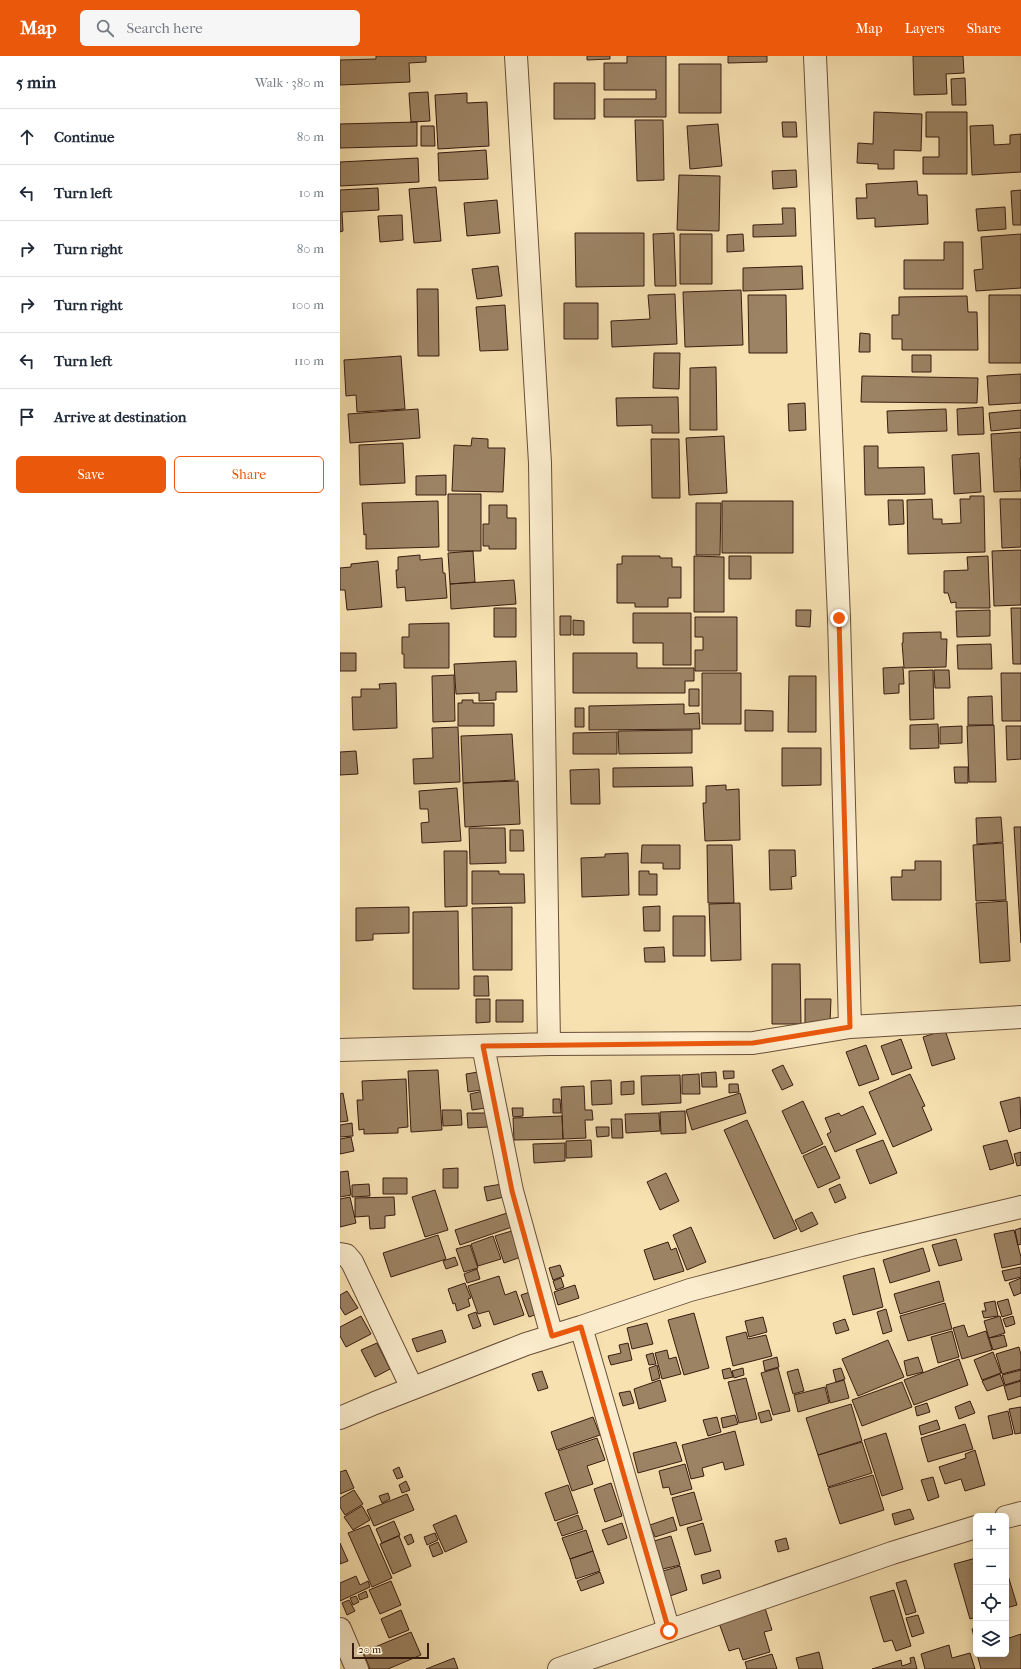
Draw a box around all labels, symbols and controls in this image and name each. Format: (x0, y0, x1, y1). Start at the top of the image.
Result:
search box (80, 10, 360, 46)
text: Map (20, 17, 56, 39)
icon: search (94, 17, 116, 39)
text: Search here (126, 19, 203, 37)
text: Map (856, 20, 883, 37)
text: Layers (905, 20, 945, 37)
text: Share (967, 20, 1001, 37)
text: 5 min (16, 72, 56, 92)
text: Walk · 380 m (255, 75, 324, 90)
icon: ahead (16, 126, 38, 148)
text: Continue (54, 128, 114, 146)
text: 80 m (297, 129, 324, 144)
icon: left (16, 182, 38, 204)
text: Turn left (54, 184, 112, 202)
text: 10 m (299, 185, 324, 200)
icon: right (16, 238, 38, 260)
text: Turn right (54, 240, 123, 258)
text: 80 m (297, 241, 324, 256)
icon: right (16, 294, 38, 316)
text: Turn right (54, 296, 123, 314)
text: 100 m (291, 297, 324, 312)
icon: left (16, 350, 38, 372)
text: Turn left (54, 352, 112, 370)
text: 110 m (294, 353, 324, 368)
icon: arrive (16, 406, 38, 428)
text: Arrive at destination (54, 408, 186, 426)
button: Save (16, 456, 166, 493)
button: Share (174, 456, 324, 493)
route end (830, 609, 848, 627)
map controls (973, 1513, 1009, 1657)
button: + (973, 1513, 1009, 1549)
button: − (973, 1549, 1009, 1585)
button: locate (973, 1585, 1009, 1621)
button: layers (973, 1621, 1009, 1657)
route start (660, 1622, 678, 1640)
scale bar (352, 1641, 429, 1660)
text: 20 m (358, 1643, 381, 1656)

